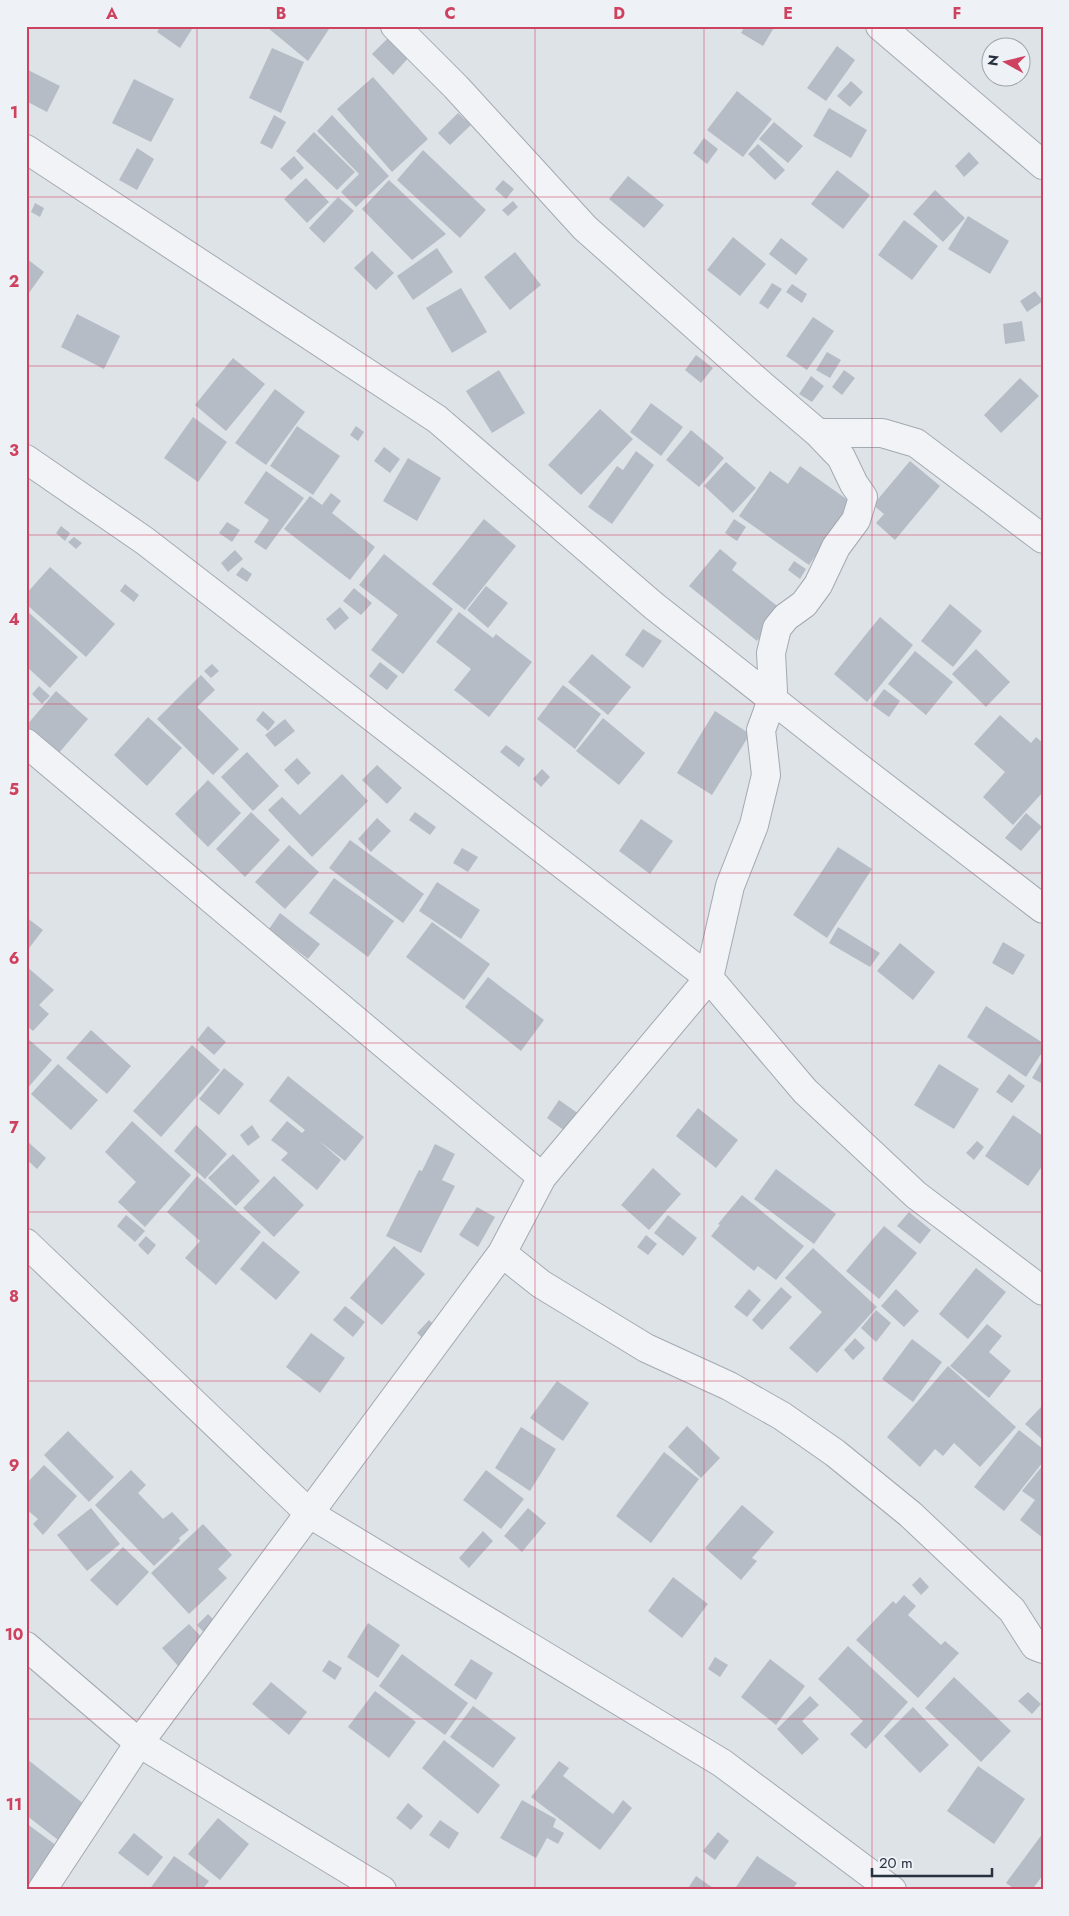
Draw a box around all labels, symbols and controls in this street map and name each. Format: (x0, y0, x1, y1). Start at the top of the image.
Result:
text: A (105, 2, 118, 25)
text: B (276, 2, 286, 25)
text: C (444, 2, 456, 25)
text: D (613, 2, 625, 25)
text: E (783, 2, 793, 25)
text: F (953, 2, 961, 25)
north arrow (982, 38, 1032, 88)
text: N (982, 53, 1004, 67)
text: 1 (10, 101, 18, 124)
text: 2 (9, 270, 19, 293)
text: 3 (9, 439, 19, 462)
text: 4 (8, 608, 20, 631)
text: 5 (9, 778, 19, 801)
text: 6 (9, 947, 19, 970)
text: 7 (9, 1116, 19, 1139)
text: 8 (9, 1285, 19, 1308)
text: 9 (9, 1454, 19, 1477)
text: 10 (5, 1623, 23, 1646)
text: 11 (6, 1793, 22, 1816)
scale bar (872, 1846, 992, 1878)
text: 20 m (879, 1852, 913, 1874)

